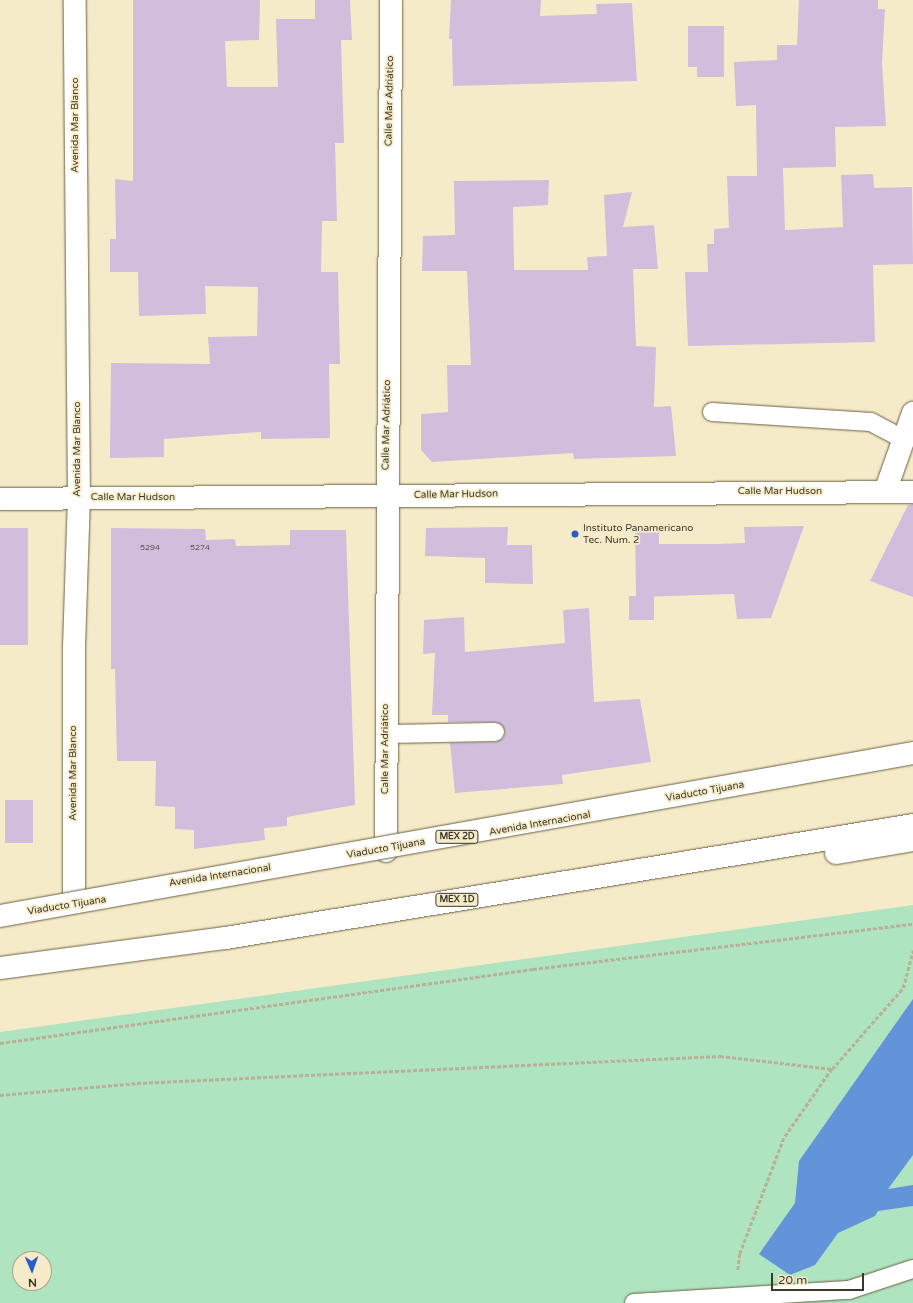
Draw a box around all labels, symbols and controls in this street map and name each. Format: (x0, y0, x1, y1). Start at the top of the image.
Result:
street label: Calle Mar Adriático (383, 56, 397, 146)
street label: Avenida Mar Blanco (70, 77, 82, 173)
street label: Calle Mar Adriático (380, 380, 394, 470)
street label: Avenida Mar Blanco (72, 401, 84, 497)
street label: Calle Mar Hudson (738, 486, 822, 498)
street label: Calle Mar Hudson (414, 488, 498, 502)
street label: Calle Mar Hudson (91, 492, 175, 504)
place label: Instituto Panamericano Tec. Num. 2 (583, 522, 693, 546)
marker: Instituto Panamericano Tec. Num. 2 (570, 529, 580, 539)
house number: 5294 (140, 543, 160, 553)
house number: 5274 (190, 543, 210, 553)
street label: Calle Mar Adriático (380, 704, 392, 794)
street label: Avenida Mar Blanco (68, 725, 80, 821)
street label: Viaducto Tijuana (665, 779, 745, 805)
street label: Avenida Internacional (488, 809, 592, 839)
road number: MEX 2D (435, 830, 479, 844)
street label: Viaducto Tijuana (346, 836, 426, 862)
street label: Avenida Internacional (168, 862, 272, 890)
road number: MEX 1D (435, 893, 479, 907)
street label: Viaducto Tijuana (27, 894, 107, 918)
north arrow (12, 1251, 52, 1291)
scale bar (773, 1265, 866, 1291)
text: 20 m (778, 1273, 807, 1287)
text: N (28, 1276, 37, 1289)

